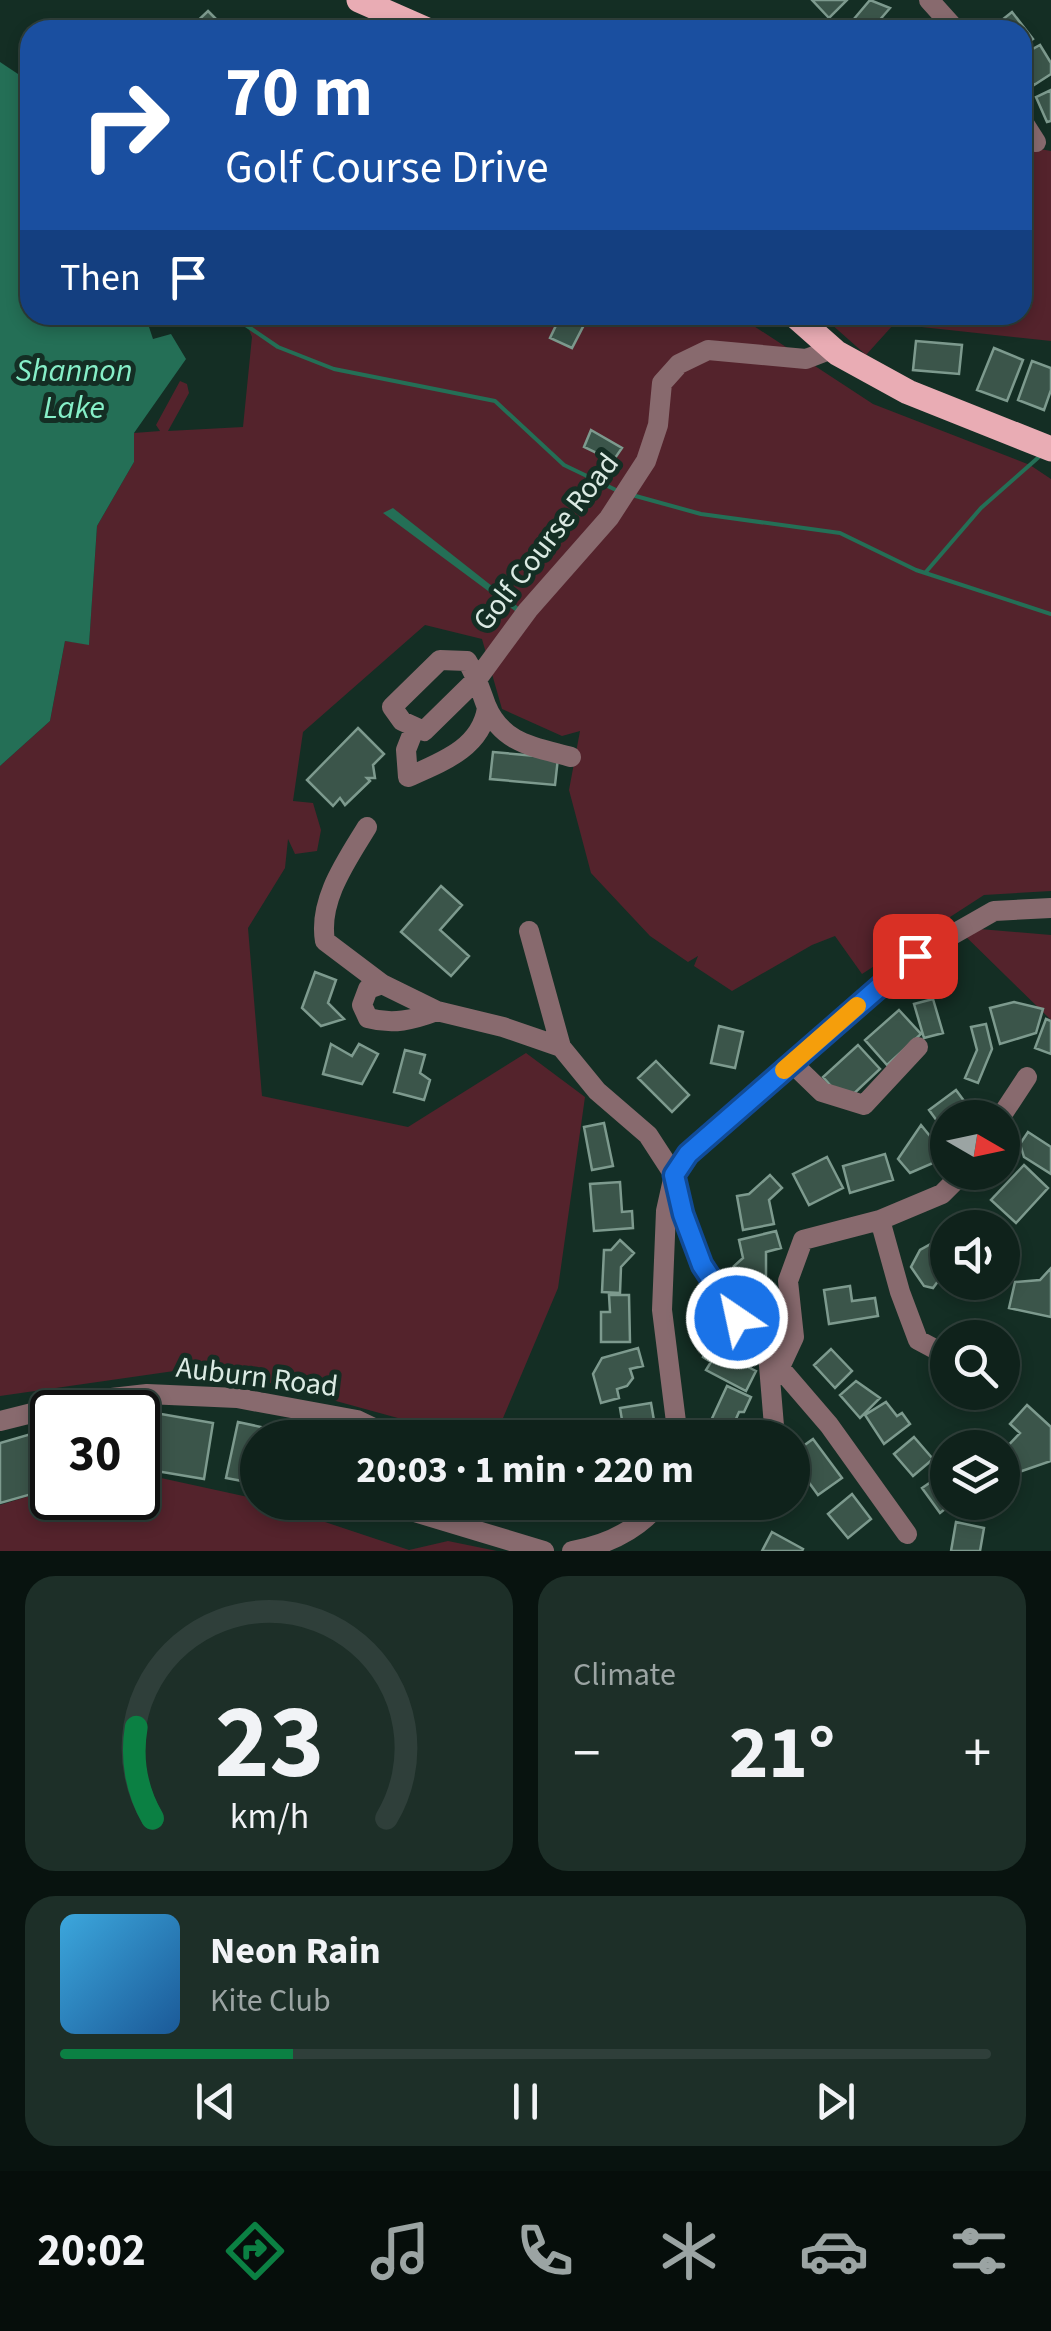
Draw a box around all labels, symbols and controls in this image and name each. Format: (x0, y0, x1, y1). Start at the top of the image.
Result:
text: 70 m (225, 43, 373, 143)
icon: right (60, 60, 190, 190)
text: Golf Course Drive (225, 136, 549, 200)
icon: arrive (161, 250, 216, 305)
text: Then (60, 251, 141, 305)
water label: Shannon Lake (16, 348, 132, 431)
street label: Golf Course Road (463, 444, 629, 640)
pin (873, 914, 958, 999)
icon: arrive (888, 929, 943, 984)
north arrow (930, 1100, 1020, 1190)
map controls (930, 1100, 1020, 1520)
button: sound (930, 1210, 1020, 1300)
position arrow (685, 1266, 789, 1370)
button: search (930, 1320, 1020, 1410)
street label: Auburn Road (174, 1346, 340, 1408)
speed limit sign: 30 (30, 1390, 160, 1520)
button: layers (930, 1430, 1020, 1520)
text: 20:03 · 1 min · 220 m (356, 1443, 694, 1497)
text: Climate (573, 1652, 676, 1698)
text: 23 (214, 1670, 324, 1818)
text: 21° (729, 1700, 835, 1807)
text: − (573, 1715, 600, 1793)
text: + (964, 1715, 991, 1793)
text: km/h (229, 1791, 309, 1842)
text: Neon Rain (210, 1924, 381, 1978)
text: Kite Club (210, 1978, 331, 2024)
icon: previous (188, 2074, 243, 2129)
icon: pause (498, 2074, 553, 2129)
icon: next (808, 2074, 863, 2129)
icon: directions (220, 2216, 290, 2286)
icon: music (365, 2216, 435, 2286)
icon: phone (510, 2216, 580, 2286)
icon: climate (654, 2216, 724, 2286)
icon: car (799, 2216, 869, 2286)
icon: filters (944, 2216, 1014, 2286)
text: 20:02 (37, 2219, 146, 2283)

